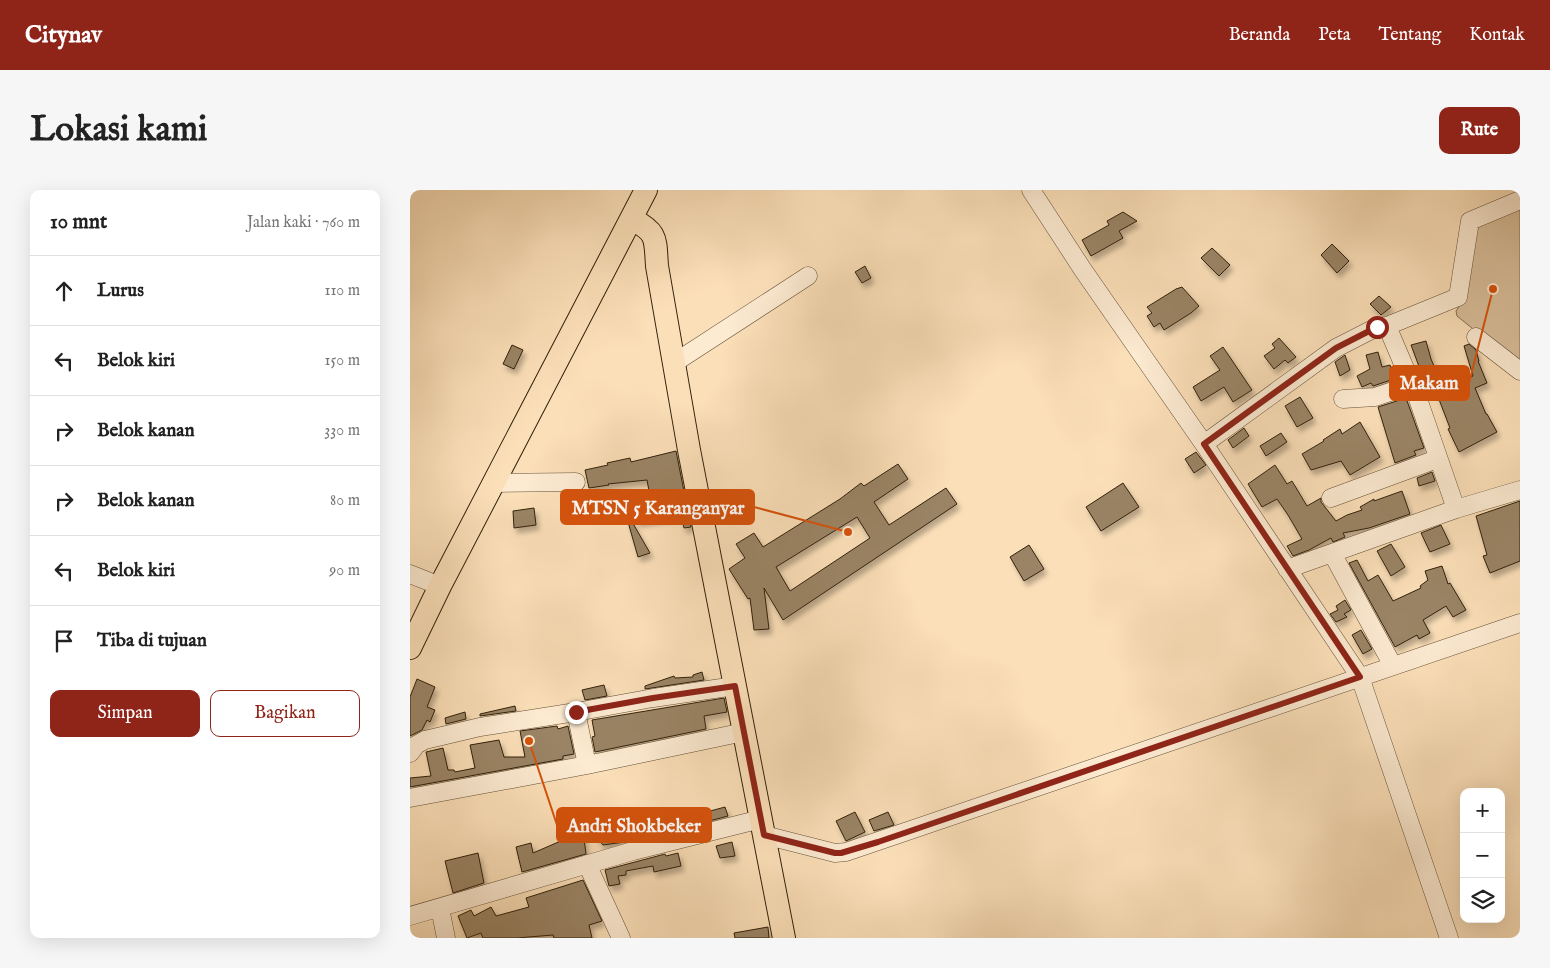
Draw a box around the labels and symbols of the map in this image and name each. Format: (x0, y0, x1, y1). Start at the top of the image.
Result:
route start (1366, 316, 1389, 339)
callout: Makam (1390, 366, 1469, 400)
text: Makam (1399, 372, 1459, 396)
callout: MTSN 5 Karanganyar (561, 490, 754, 524)
text: MTSN 5 Karanganyar (571, 497, 746, 521)
route end (565, 701, 588, 724)
callout: Andri Shokbeker (557, 808, 711, 842)
text: Andri Shokbeker (566, 815, 702, 839)

